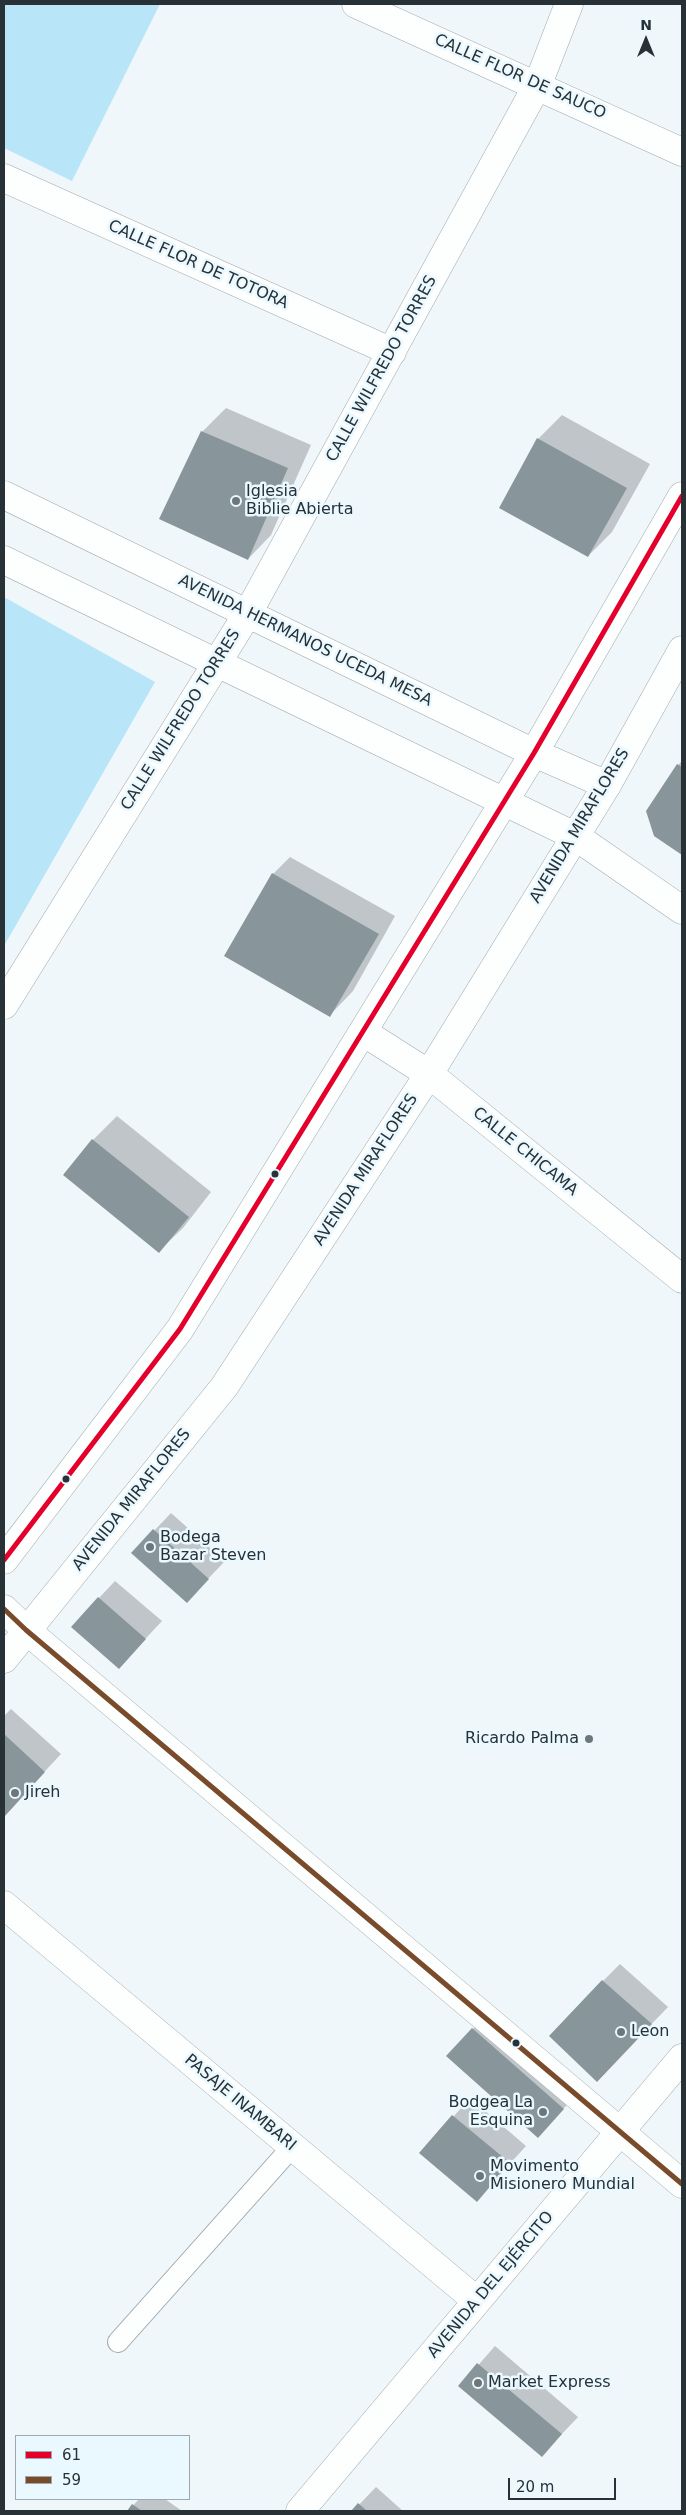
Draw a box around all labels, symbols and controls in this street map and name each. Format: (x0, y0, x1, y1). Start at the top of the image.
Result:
north arrow (621, 15, 671, 65)
text: N (640, 17, 652, 33)
street label: CALLE FLOR DE SAUCO (431, 30, 609, 124)
street label: CALLE FLOR DE TOTORA (105, 217, 291, 313)
street label: CALLE WILFREDO TORRES (323, 273, 441, 465)
place label: Iglesia Biblie Abierta (246, 482, 353, 520)
marker: Iglesia Biblie Abierta (230, 495, 242, 507)
street label: AVENIDA HERMANOS UCEDA MESA (175, 571, 435, 711)
street label: CALLE WILFREDO TORRES (117, 626, 245, 814)
street label: AVENIDA MIRAFLORES (526, 745, 634, 907)
street label: AVENIDA MIRAFLORES (310, 1090, 422, 1250)
street label: CALLE CHICAMA (468, 1104, 582, 1200)
unlabelled marker (270, 1169, 280, 1179)
street label: AVENIDA MIRAFLORES (69, 1425, 195, 1575)
unlabelled marker (61, 1474, 71, 1484)
place label: Bodega Bazar Steven (160, 1528, 266, 1566)
marker: Bodega Bazar Steven (144, 1541, 156, 1553)
place label: Ricardo Palma (465, 1729, 579, 1749)
marker: Ricardo Palma (583, 1733, 595, 1745)
place label: Jireh (25, 1783, 60, 1803)
marker: Jireh (9, 1787, 21, 1799)
place label: Leon (631, 2022, 669, 2042)
marker: Leon (615, 2026, 627, 2038)
unlabelled marker (511, 2038, 521, 2048)
street label: PASAJE INAMBARI (180, 2051, 300, 2155)
place label: Bodgea La Esquina (448, 2093, 533, 2131)
marker: Bodgea La Esquina (537, 2106, 549, 2118)
place label: Movimento Misionero Mundial (490, 2157, 635, 2195)
marker: Movimento Misionero Mundial (474, 2170, 486, 2182)
street label: AVENIDA DEL EJÉRCITO (424, 2208, 558, 2362)
place label: Market Express (488, 2373, 611, 2393)
marker: Market Express (472, 2377, 484, 2389)
legend (15, 2435, 190, 2500)
text: 61 (62, 2446, 81, 2464)
scale bar (511, 2468, 618, 2500)
text: 59 (62, 2471, 81, 2489)
text: 20 m (516, 2478, 554, 2496)

